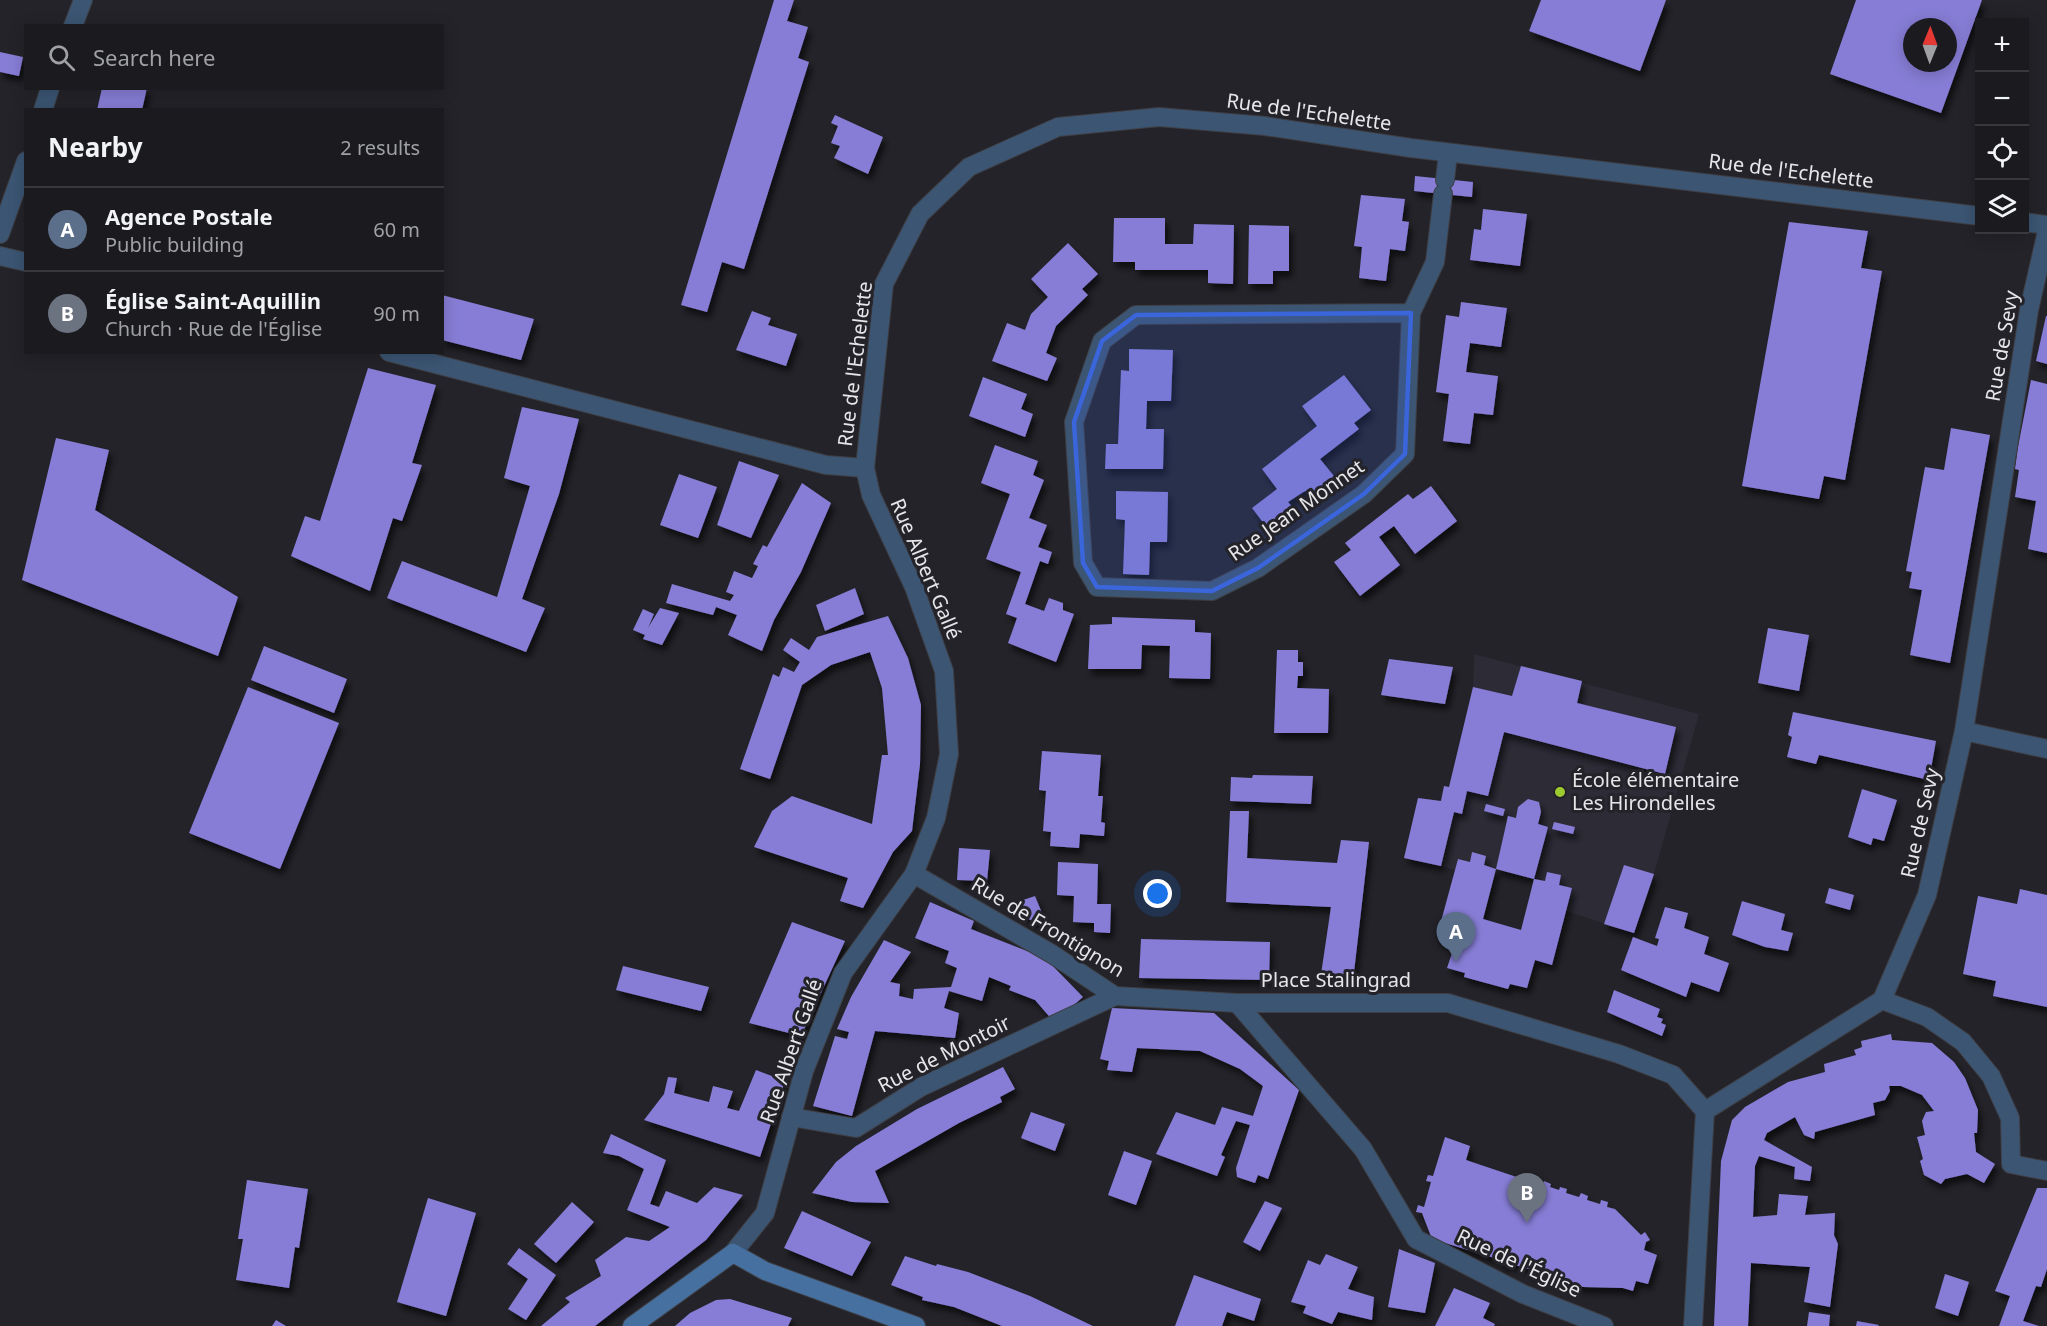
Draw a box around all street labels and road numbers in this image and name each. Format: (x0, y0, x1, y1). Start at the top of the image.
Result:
street label: Rue de l'Echelette (1225, 87, 1393, 136)
street label: Rue de l'Echelette (1707, 147, 1875, 194)
street label: Rue de l'Echelette (831, 280, 878, 448)
street label: Rue de Sevy (1978, 287, 2025, 404)
street label: Rue Jean Monnet (1222, 453, 1369, 567)
street label: Rue Albert Gallé (885, 494, 968, 644)
street label: Rue de Sevy (1894, 764, 1945, 881)
street label: Rue de Frontignon (967, 870, 1130, 983)
street label: Place Stalingrad (1261, 966, 1411, 993)
street label: Rue Albert Gallé (753, 975, 828, 1127)
street label: Rue de Montoir (873, 1009, 1015, 1099)
street label: Rue de l'Église (1453, 1222, 1586, 1303)

